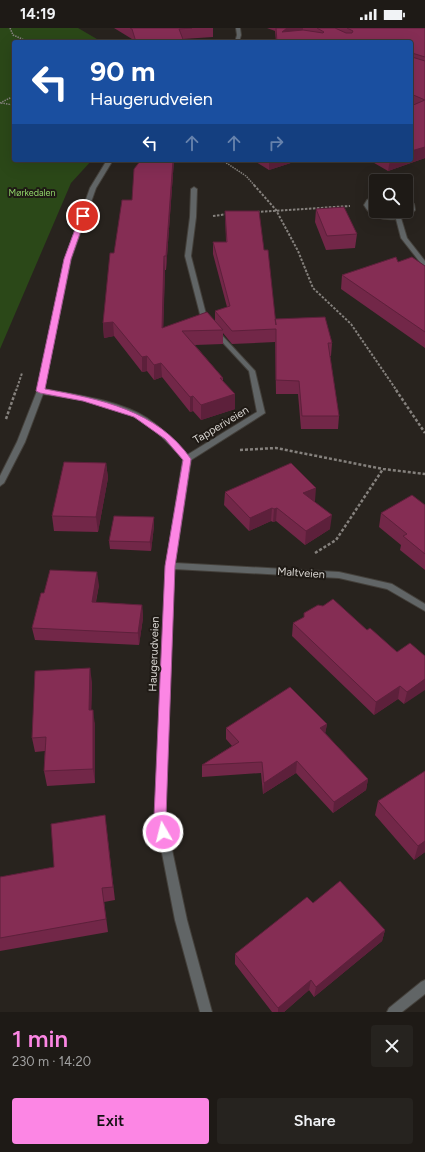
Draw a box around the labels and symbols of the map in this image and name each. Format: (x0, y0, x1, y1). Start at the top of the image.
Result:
park label: Mørkedalen (9, 187, 55, 198)
pin (66, 199, 100, 233)
street label: Tapperiveien (191, 403, 251, 447)
street label: Maltveien (277, 565, 325, 581)
street label: Haugerudveien (146, 616, 162, 692)
position arrow (142, 811, 184, 853)

